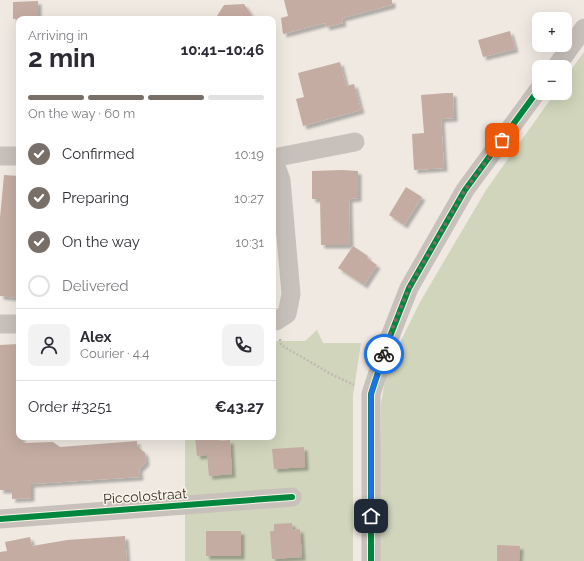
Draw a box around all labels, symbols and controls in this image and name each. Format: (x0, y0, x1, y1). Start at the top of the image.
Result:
map controls (532, 12, 572, 100)
button: + (532, 12, 572, 52)
text: Arriving in (28, 28, 88, 43)
text: 10:41–10:46 (181, 41, 264, 59)
text: 2 min (28, 43, 95, 73)
button: − (532, 60, 572, 100)
text: On the way · 60 m (28, 106, 135, 121)
pin (485, 123, 519, 157)
icon: bag (491, 129, 513, 151)
icon: check (28, 143, 50, 165)
text: Confirmed (62, 145, 135, 163)
text: 10:19 (235, 147, 264, 162)
icon: check (28, 187, 50, 209)
text: Preparing (62, 189, 129, 207)
text: 10:27 (234, 191, 264, 206)
icon: check (28, 231, 50, 253)
text: On the way (62, 233, 140, 251)
text: 10:31 (236, 235, 264, 250)
text: Delivered (62, 277, 129, 295)
button: person (28, 324, 70, 366)
button: phone (222, 324, 264, 366)
text: Alex (80, 328, 111, 346)
courier (364, 334, 404, 374)
icon: bike (373, 343, 395, 365)
text: Courier · 4.4 (80, 346, 149, 361)
text: Order #3251 (28, 398, 112, 416)
text: €43.27 (215, 398, 264, 416)
street label: Piccolostraat (103, 485, 188, 507)
pin (354, 499, 388, 533)
icon: home (360, 505, 382, 527)

